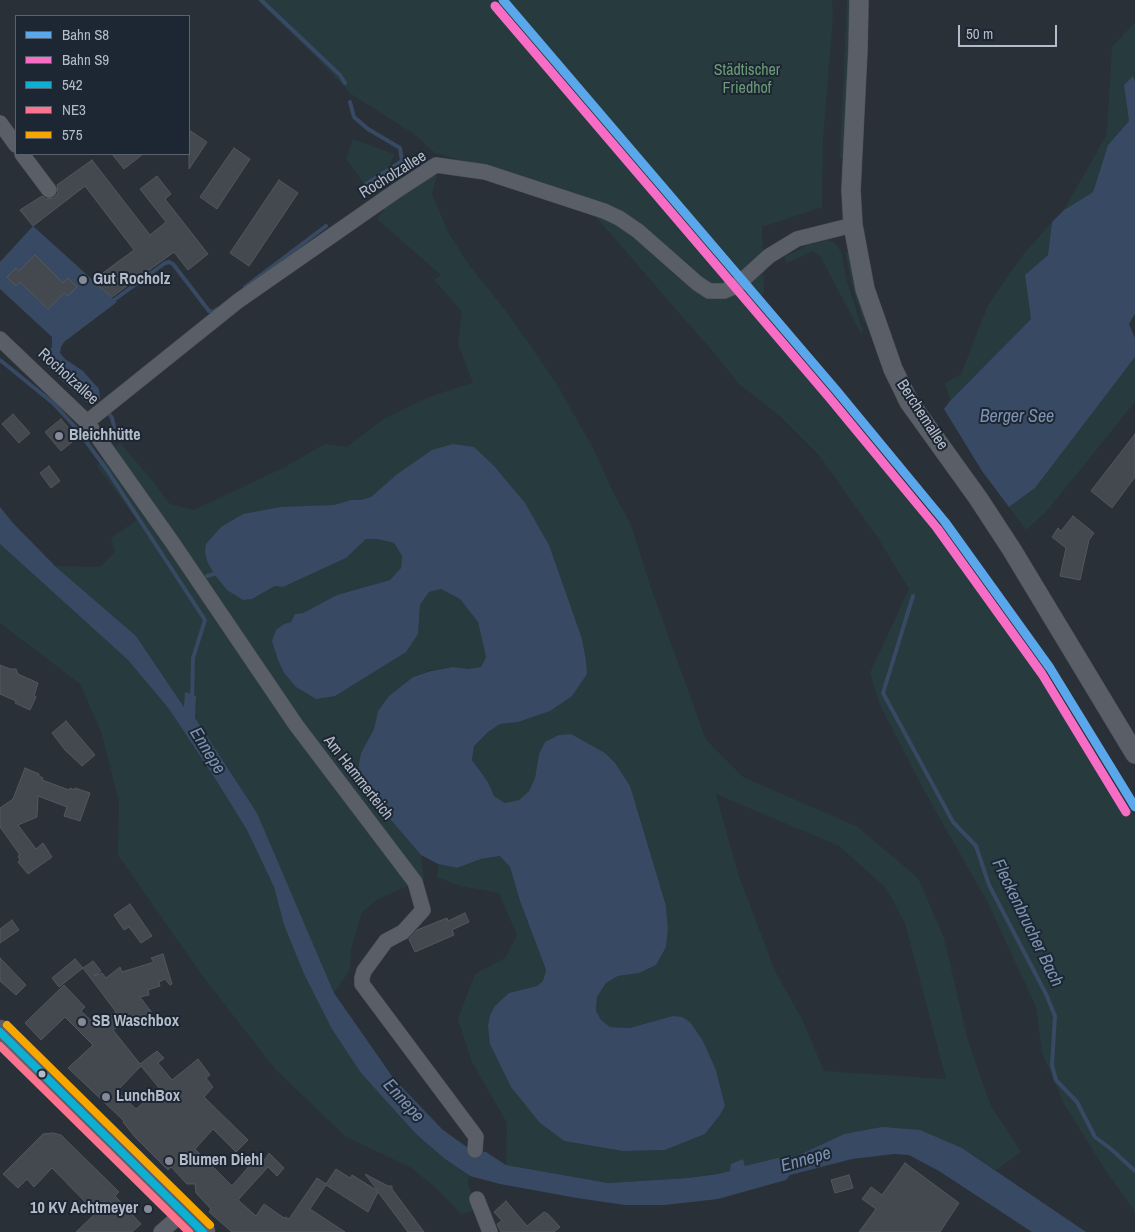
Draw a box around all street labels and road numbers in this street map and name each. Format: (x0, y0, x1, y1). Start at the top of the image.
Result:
street label: Rocholzallee (356, 147, 430, 203)
street label: Rocholzallee (34, 345, 102, 409)
street label: Berchemallee (892, 376, 952, 454)
street label: Am Hammerteich (319, 732, 397, 824)

